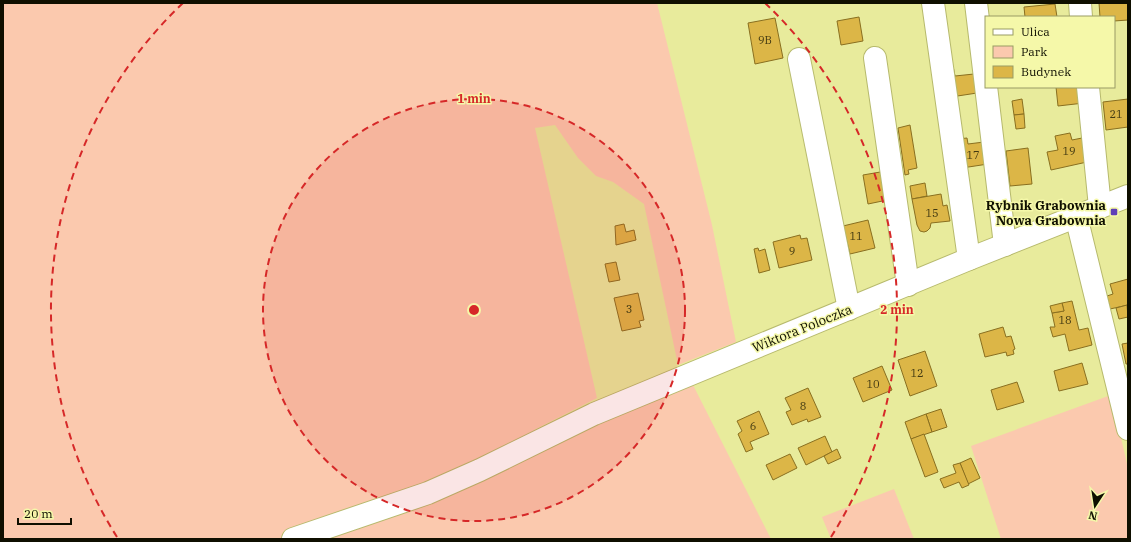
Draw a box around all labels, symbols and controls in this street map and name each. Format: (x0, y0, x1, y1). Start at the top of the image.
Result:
legend (985, 16, 1115, 88)
text: Ulica (1021, 24, 1050, 39)
house number: 9B (758, 33, 772, 47)
text: Park (1021, 44, 1047, 59)
text: Budynek (1021, 64, 1071, 79)
text: 1 min (457, 91, 491, 106)
house number: 21 (1109, 107, 1123, 121)
house number: 19 (1062, 144, 1076, 158)
house number: 17 (966, 148, 980, 162)
place label: Rybnik Grabownia Nowa Grabownia (986, 197, 1107, 229)
house number: 15 (925, 206, 939, 220)
marker: Rybnik Grabownia Nowa Grabownia (1109, 207, 1119, 217)
house number: 11 (849, 229, 863, 243)
house number: 9 (789, 244, 795, 258)
street label: Wiktora Poloczka (750, 301, 855, 356)
house number: 3 (626, 302, 632, 316)
text: 2 min (880, 302, 914, 317)
centre of rings (467, 303, 481, 317)
house number: 18 (1058, 313, 1072, 327)
house number: 12 (910, 366, 924, 380)
house number: 10 (866, 377, 880, 391)
house number: 8 (800, 399, 806, 413)
house number: 6 (750, 419, 756, 433)
north arrow (1075, 486, 1115, 526)
scale bar (18, 500, 71, 526)
text: 20 m (24, 506, 53, 521)
text: N (1087, 508, 1099, 524)

